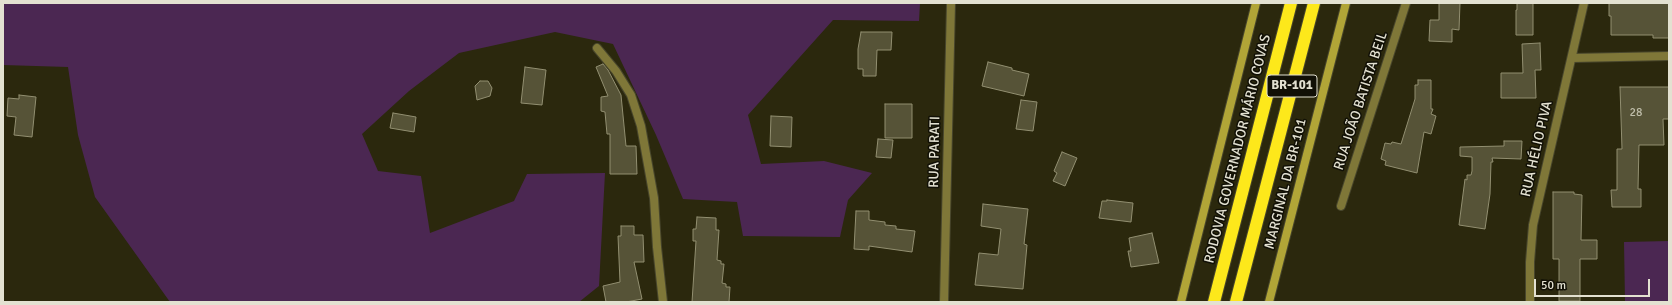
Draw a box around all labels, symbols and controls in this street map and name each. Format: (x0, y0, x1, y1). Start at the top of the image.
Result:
street label: RUA JOÃO BATISTA BEIL (1331, 30, 1391, 172)
street label: RODOVIA GOVERNADOR MÁRIO COVAS (1201, 33, 1275, 265)
road number: BR-101 (1267, 75, 1317, 97)
street label: RUA HÉLIO PIVA (1518, 99, 1556, 199)
house number: 28 (1630, 106, 1642, 120)
street label: RUA PARATI (926, 116, 944, 188)
street label: MARGINAL DA BR-101 (1262, 117, 1310, 251)
scale bar (1536, 271, 1652, 297)
text: 50 m (1541, 278, 1566, 293)

